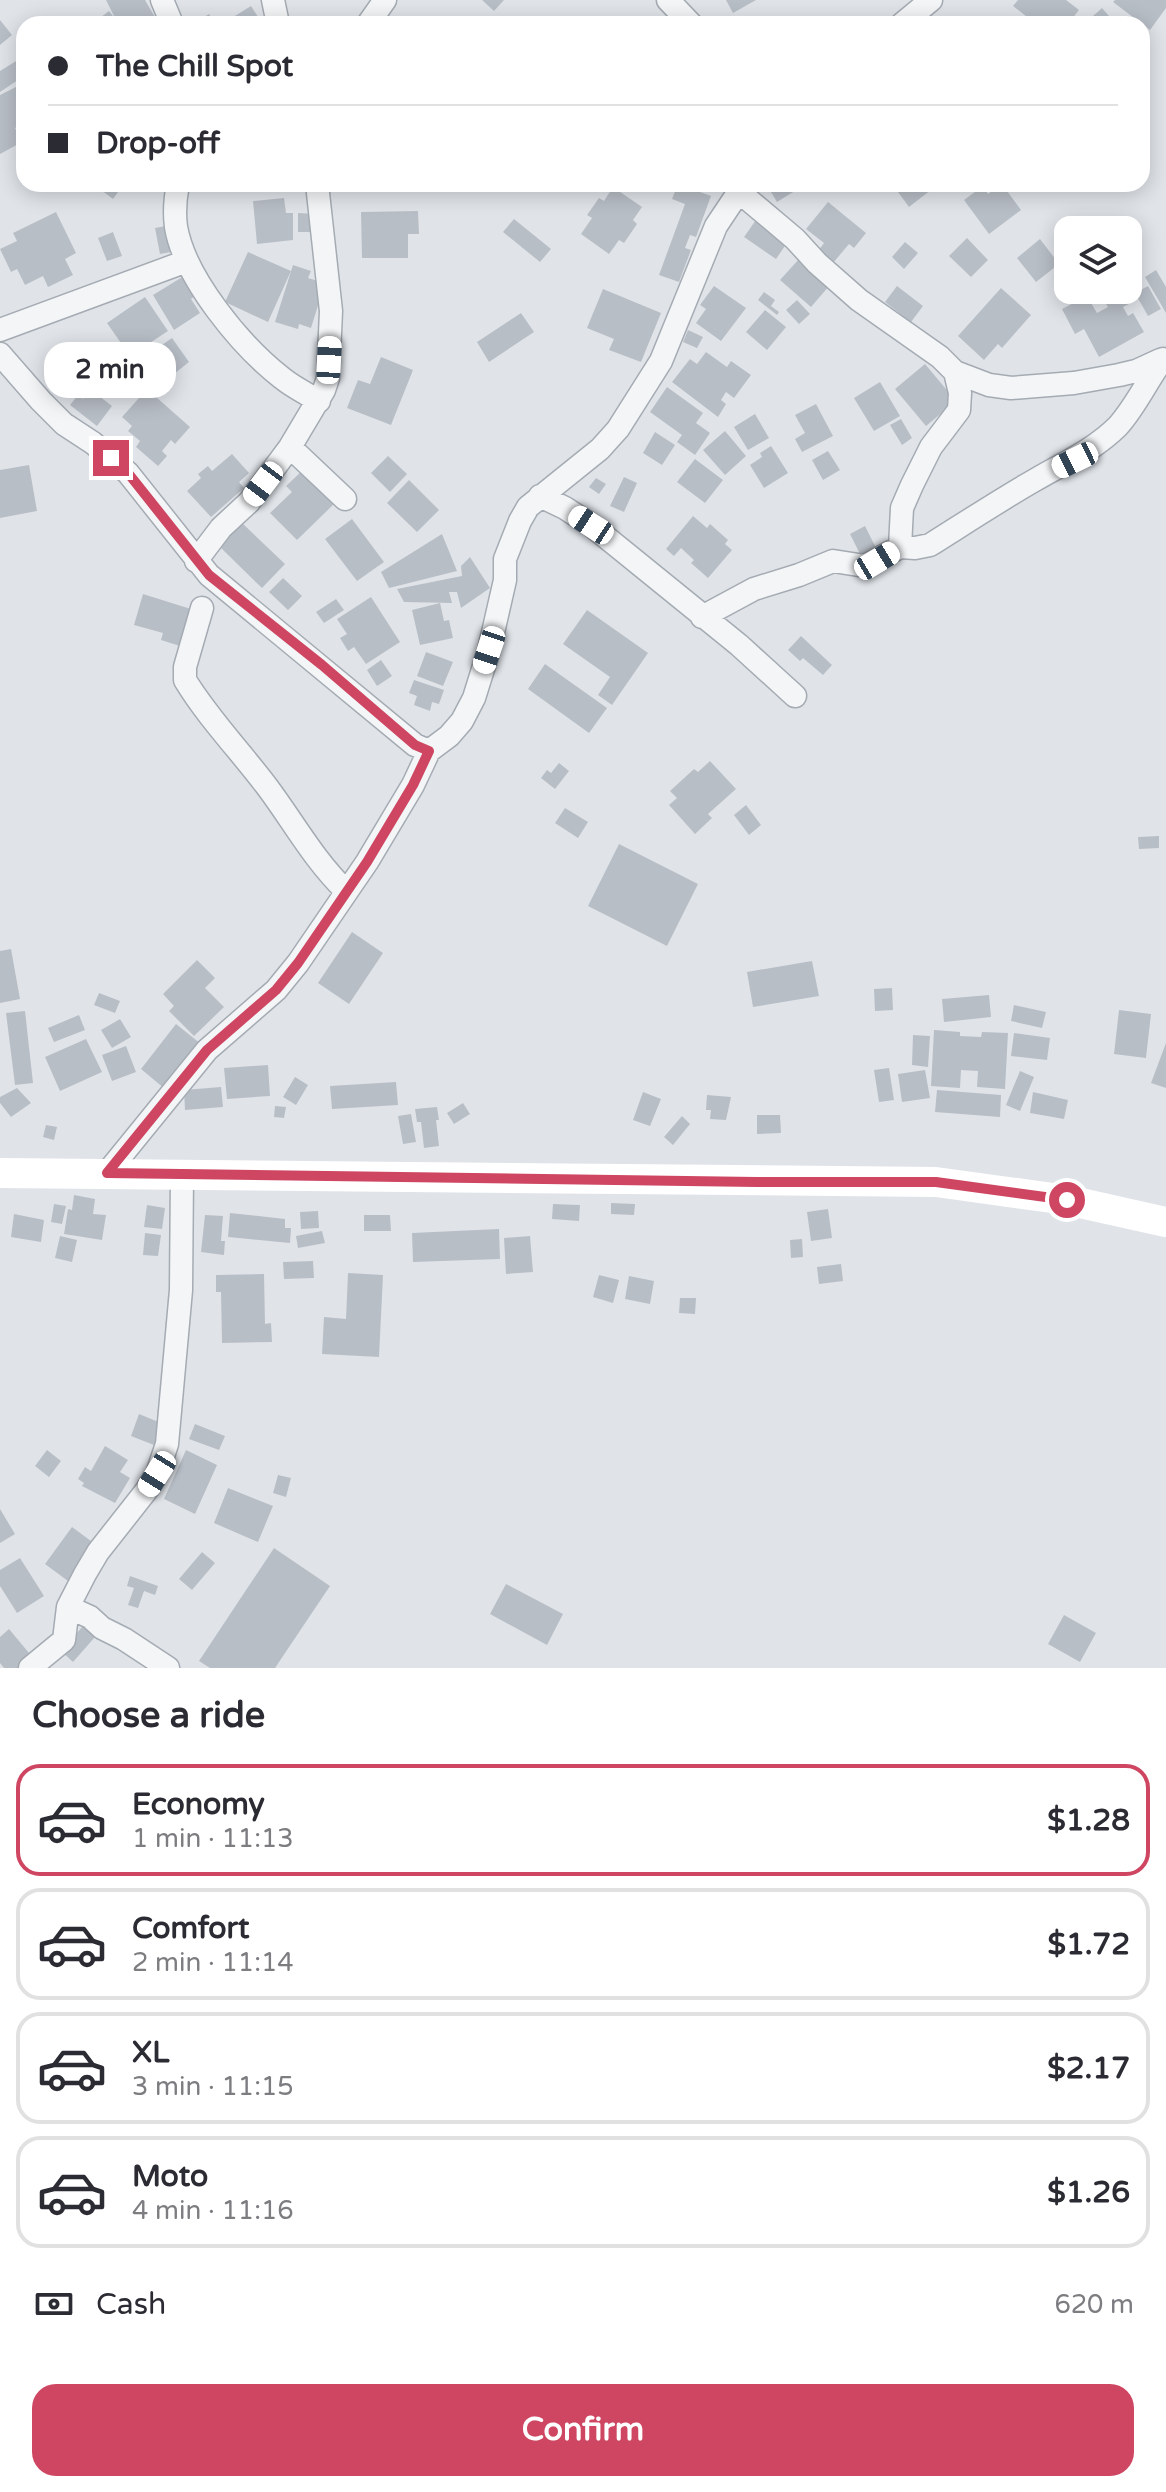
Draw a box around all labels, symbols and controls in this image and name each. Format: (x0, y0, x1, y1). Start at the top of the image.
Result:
text: The Chill Spot (96, 48, 293, 85)
text: Drop-off (96, 125, 220, 162)
map controls (1054, 216, 1142, 304)
button: layers (1054, 216, 1142, 304)
car (316, 335, 342, 385)
callout: 2 min (45, 342, 177, 398)
text: 2 min (75, 354, 145, 385)
car (1048, 439, 1102, 481)
route end (93, 440, 129, 476)
car (239, 458, 287, 510)
car (564, 502, 618, 548)
car (850, 538, 904, 584)
car (470, 623, 508, 677)
route start (1049, 1182, 1085, 1218)
car (134, 1447, 180, 1501)
text: Choose a ride (32, 1694, 265, 1737)
icon: car (36, 1784, 108, 1856)
text: Economy (132, 1786, 265, 1823)
text: $1.28 (1047, 1802, 1130, 1839)
text: 1 min · 11:13 (132, 1823, 294, 1854)
icon: car (36, 1908, 108, 1980)
text: Comfort (132, 1910, 250, 1947)
text: $1.72 (1048, 1926, 1130, 1963)
text: 2 min · 11:14 (132, 1947, 294, 1978)
icon: car (36, 2032, 108, 2104)
text: XL (132, 2034, 169, 2071)
text: $2.17 (1047, 2050, 1130, 2087)
text: 3 min · 11:15 (132, 2071, 294, 2102)
icon: car (36, 2156, 108, 2228)
text: Moto (132, 2158, 208, 2195)
text: $1.26 (1047, 2174, 1130, 2211)
text: 4 min · 11:16 (132, 2195, 294, 2226)
icon: cash (32, 2282, 76, 2326)
text: Cash (96, 2286, 166, 2323)
text: 620 m (1054, 2289, 1134, 2320)
button: Confirm (32, 2384, 1134, 2476)

